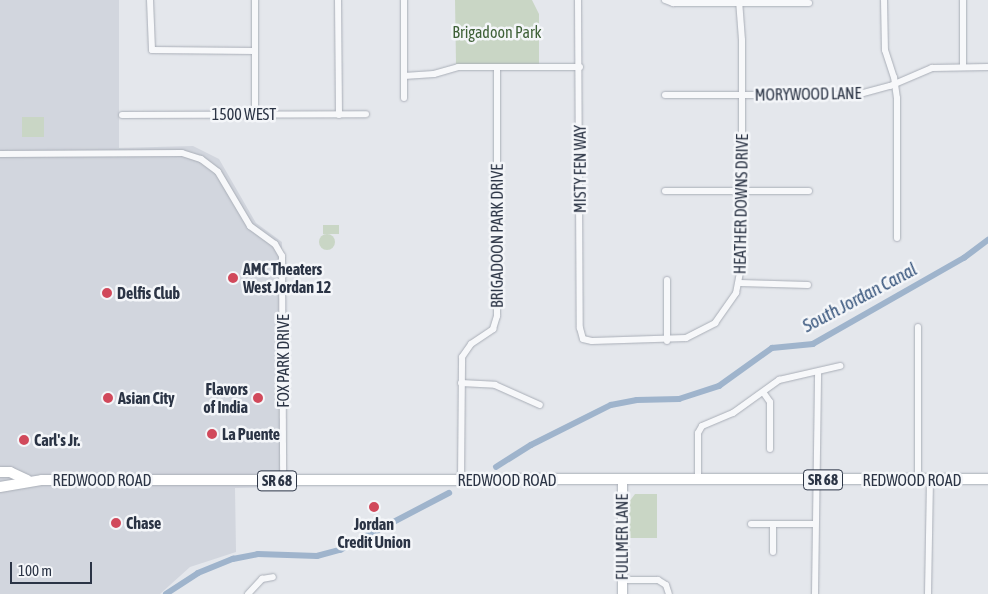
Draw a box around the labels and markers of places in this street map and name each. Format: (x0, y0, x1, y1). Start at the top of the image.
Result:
place label: AMC Theaters West Jordan 12 (243, 259, 331, 297)
marker: AMC Theaters West Jordan 12 (227, 272, 239, 284)
place label: Delfis Club (117, 283, 180, 303)
marker: Delfis Club (101, 287, 113, 299)
place label: Flavors of India (203, 379, 248, 417)
place label: Asian City (118, 388, 175, 408)
marker: Asian City (102, 392, 114, 404)
marker: Flavors of India (252, 392, 264, 404)
place label: La Puente (222, 424, 280, 444)
marker: La Puente (206, 428, 218, 440)
place label: Carl's Jr. (34, 430, 80, 450)
marker: Carl's Jr. (18, 434, 30, 446)
marker: Jordan Credit Union (368, 501, 380, 513)
place label: Chase (126, 513, 161, 533)
place label: Jordan Credit Union (337, 514, 411, 552)
marker: Chase (110, 517, 122, 529)

